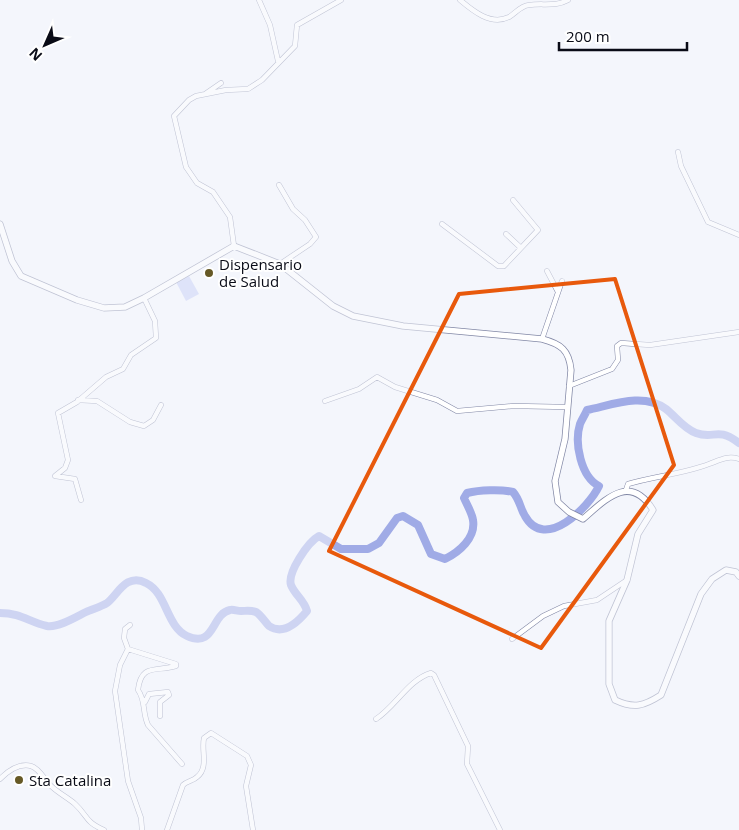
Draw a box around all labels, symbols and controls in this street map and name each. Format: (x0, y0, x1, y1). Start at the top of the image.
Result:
north arrow (20, 20, 70, 70)
scale bar (559, 20, 686, 52)
text: 200 m (566, 26, 610, 46)
text: N (25, 44, 46, 65)
place label: Dispensario de Salud (219, 254, 302, 291)
marker: Dispensario de Salud (203, 267, 215, 279)
place label: Sta Catalina (29, 770, 111, 790)
marker: Sta Catalina (13, 774, 25, 786)

